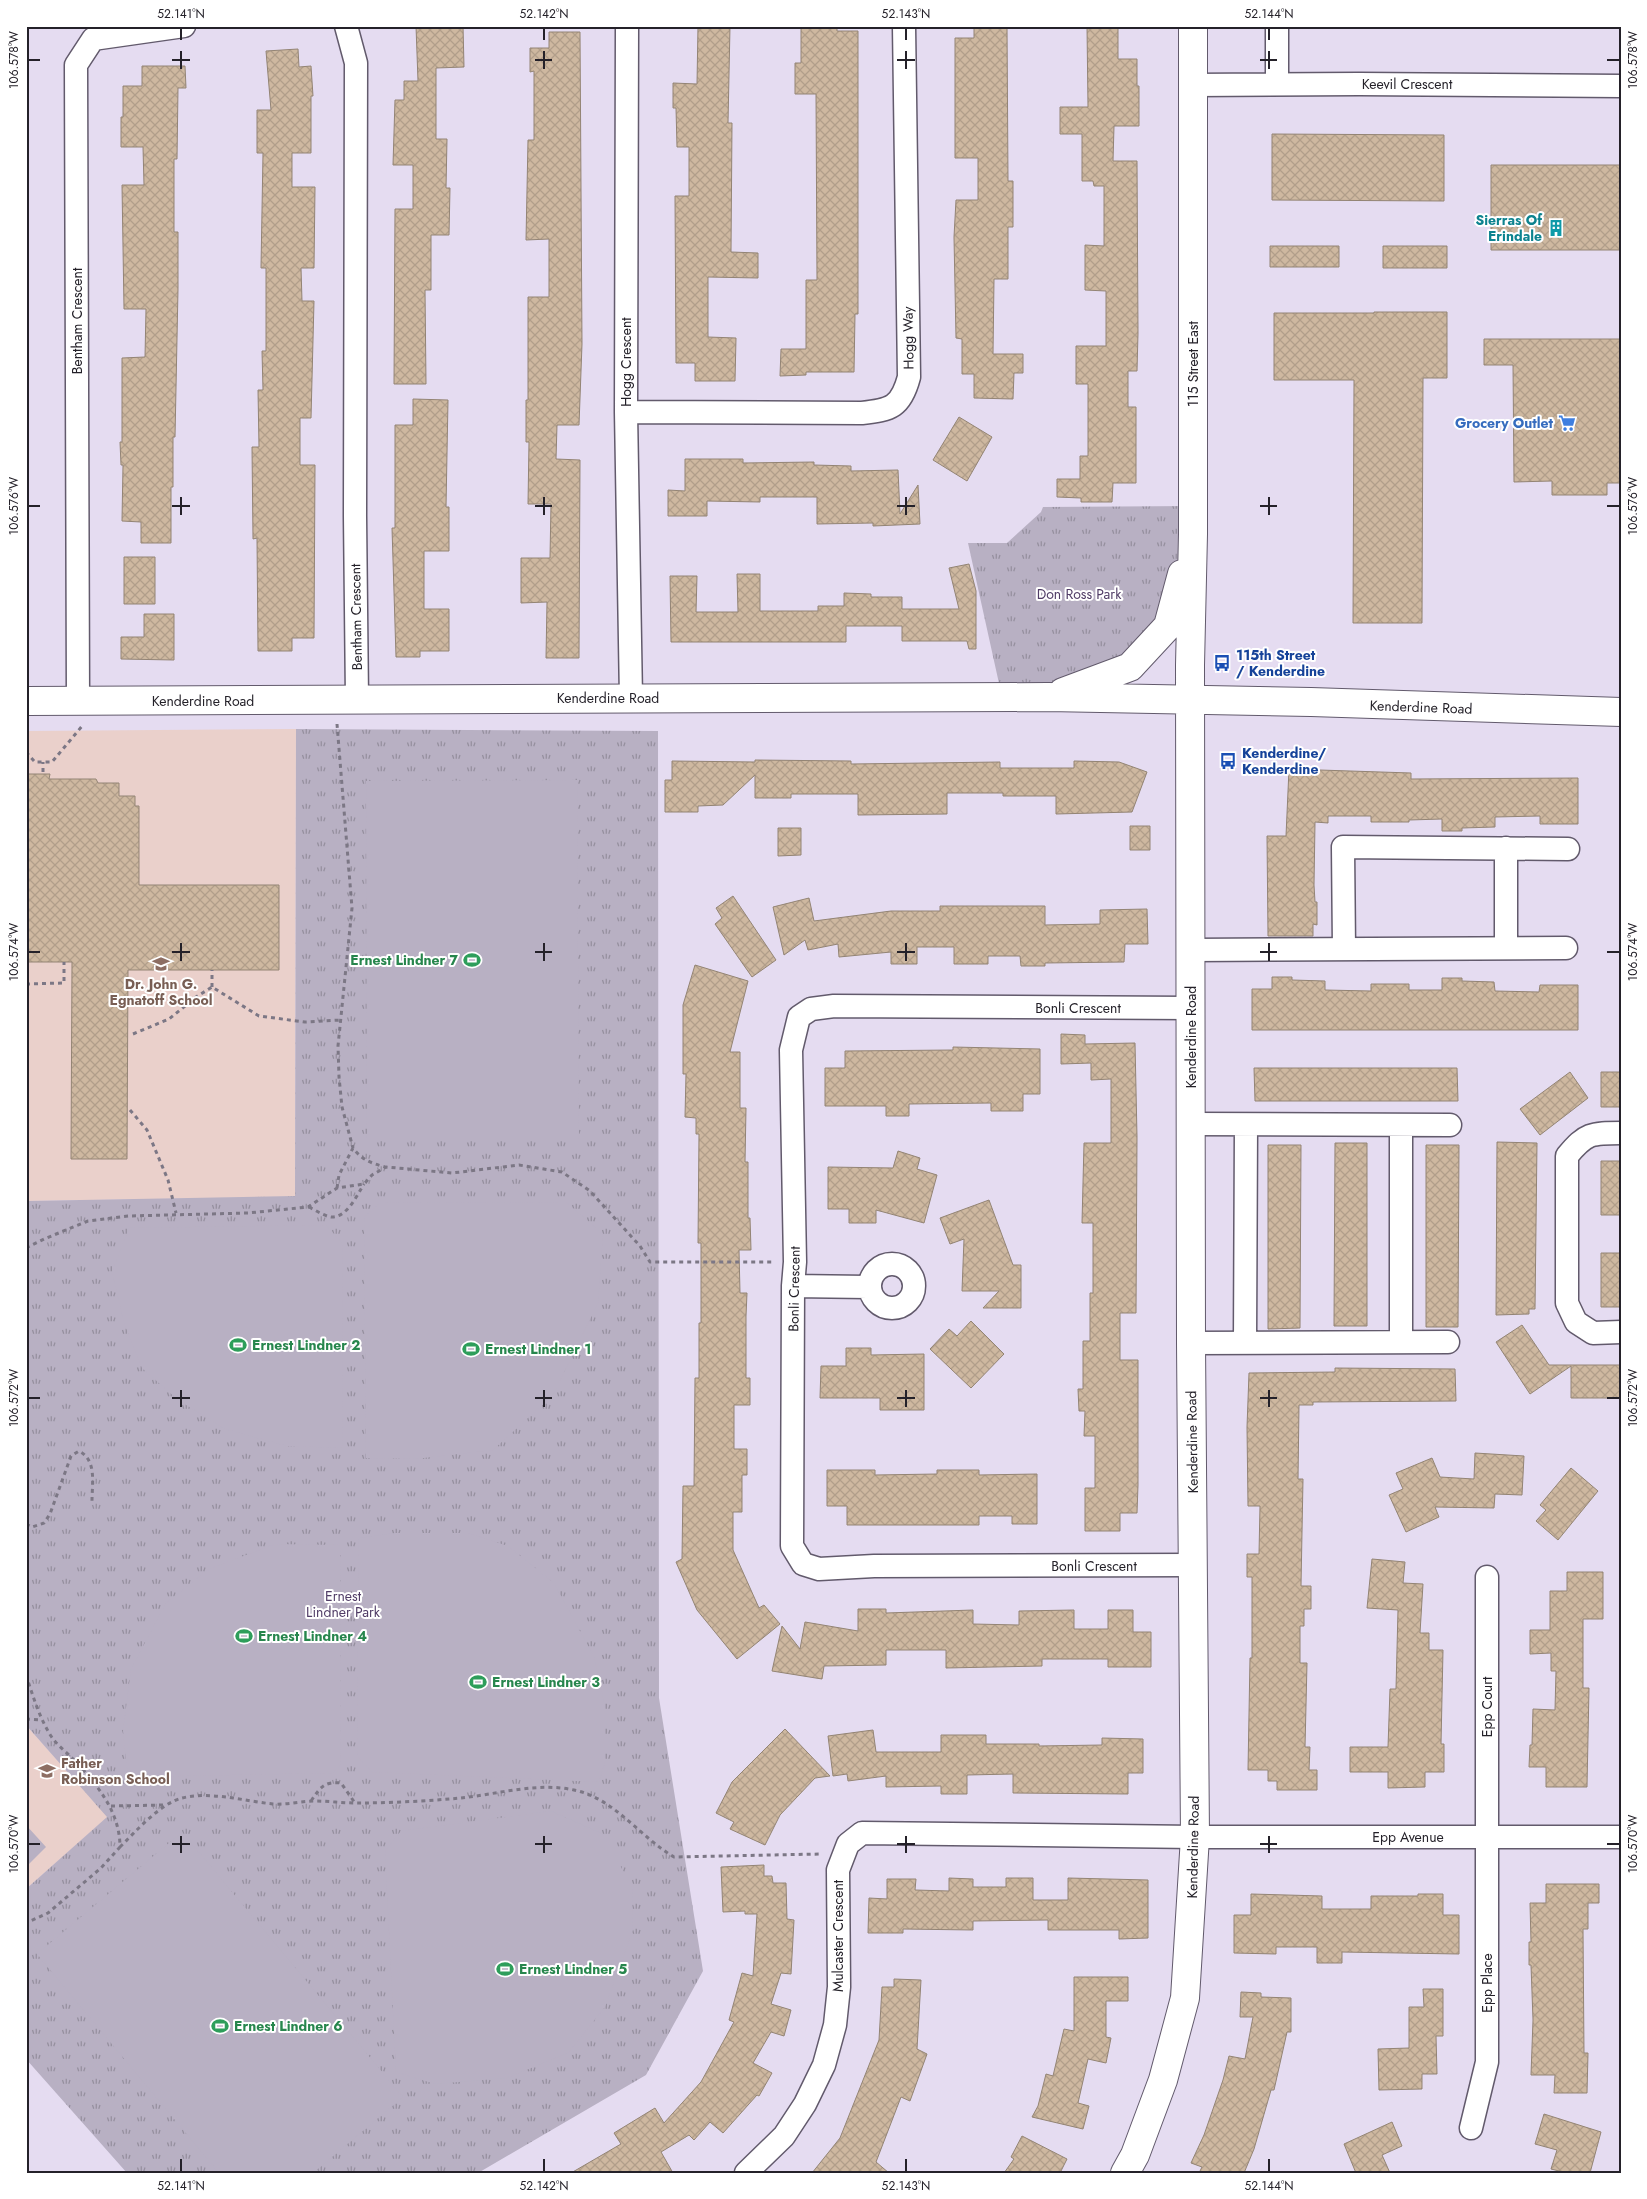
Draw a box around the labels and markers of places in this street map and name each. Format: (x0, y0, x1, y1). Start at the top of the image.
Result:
place label: Sierras Of Erindale (1475, 210, 1543, 246)
building icon: Sierras Of Erindale (1546, 218, 1566, 238)
place label: Grocery Outlet (1455, 413, 1554, 433)
supermarket icon: Grocery Outlet (1557, 413, 1577, 433)
place label: 115th Street / Kenderdine (1236, 645, 1325, 681)
bus stop icon: 115th Street / Kenderdine (1212, 653, 1232, 673)
place label: Kenderdine/ Kenderdine (1242, 743, 1327, 779)
bus stop icon: Kenderdine/ Kenderdine (1218, 751, 1238, 771)
place label: Ernest Lindner 7 (350, 950, 459, 970)
sports icon: Ernest Lindner 7 (462, 950, 482, 970)
school or university icon: Dr. John G. Egnatoff School (151, 954, 171, 974)
place label: Dr. John G. Egnatoff School (109, 974, 213, 1010)
sports icon: Ernest Lindner 2 (228, 1335, 248, 1355)
place label: Ernest Lindner 2 (252, 1335, 360, 1355)
sports icon: Ernest Lindner 1 (461, 1339, 481, 1359)
place label: Ernest Lindner 1 (485, 1339, 591, 1359)
sports icon: Ernest Lindner 4 (234, 1626, 254, 1646)
place label: Ernest Lindner 4 (258, 1626, 367, 1646)
sports icon: Ernest Lindner 3 (468, 1672, 488, 1692)
place label: Ernest Lindner 3 (492, 1672, 600, 1692)
place label: Father Robinson School (61, 1753, 170, 1789)
school or university icon: Father Robinson School (37, 1761, 57, 1781)
sports icon: Ernest Lindner 5 (495, 1959, 515, 1979)
place label: Ernest Lindner 5 (519, 1959, 627, 1979)
sports icon: Ernest Lindner 6 (210, 2016, 230, 2036)
place label: Ernest Lindner 6 (234, 2016, 343, 2036)

